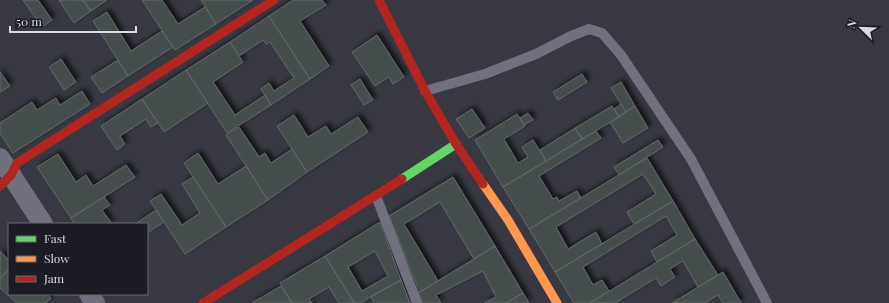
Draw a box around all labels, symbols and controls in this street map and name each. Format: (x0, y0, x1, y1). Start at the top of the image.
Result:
scale bar (10, 8, 136, 34)
north arrow (841, 8, 881, 48)
text: 50 m (16, 13, 42, 29)
text: N (843, 17, 860, 30)
legend (8, 223, 148, 295)
text: Fast (44, 230, 67, 246)
text: Slow (44, 250, 70, 266)
text: Jam (43, 270, 65, 286)

